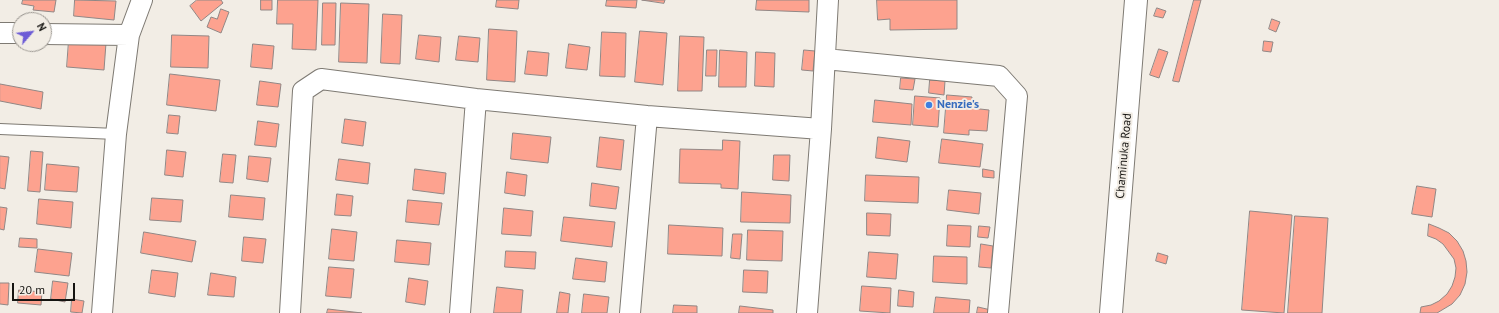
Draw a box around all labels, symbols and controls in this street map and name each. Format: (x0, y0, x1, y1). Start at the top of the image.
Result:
north arrow (12, 12, 52, 52)
text: N (34, 20, 50, 33)
place label: Nenzie's (937, 98, 979, 112)
marker: Nenzie's (924, 100, 934, 110)
street label: Chaminuka Road (1113, 113, 1135, 199)
scale bar (14, 275, 77, 301)
text: 20 m (19, 282, 45, 297)

